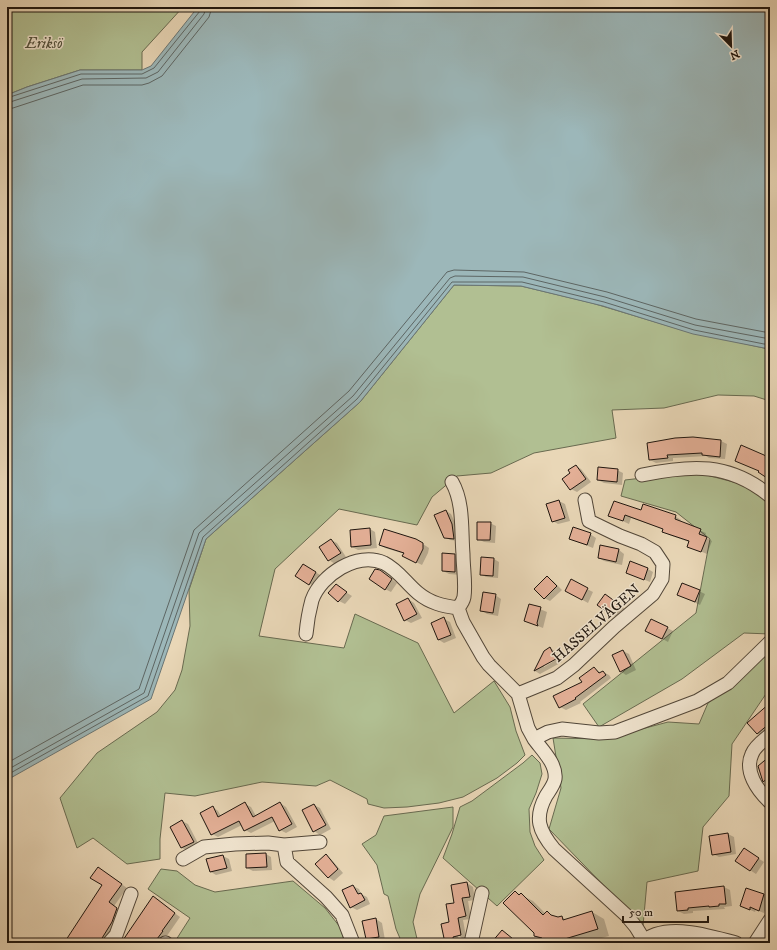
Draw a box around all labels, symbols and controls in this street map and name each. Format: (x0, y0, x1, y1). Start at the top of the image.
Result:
north arrow (711, 26, 751, 66)
park label: Eriksö (24, 34, 64, 53)
text: N (728, 46, 741, 62)
street label: HASSELVÄGEN (549, 580, 644, 667)
scale bar (623, 898, 708, 924)
text: 50 m (629, 905, 653, 920)

